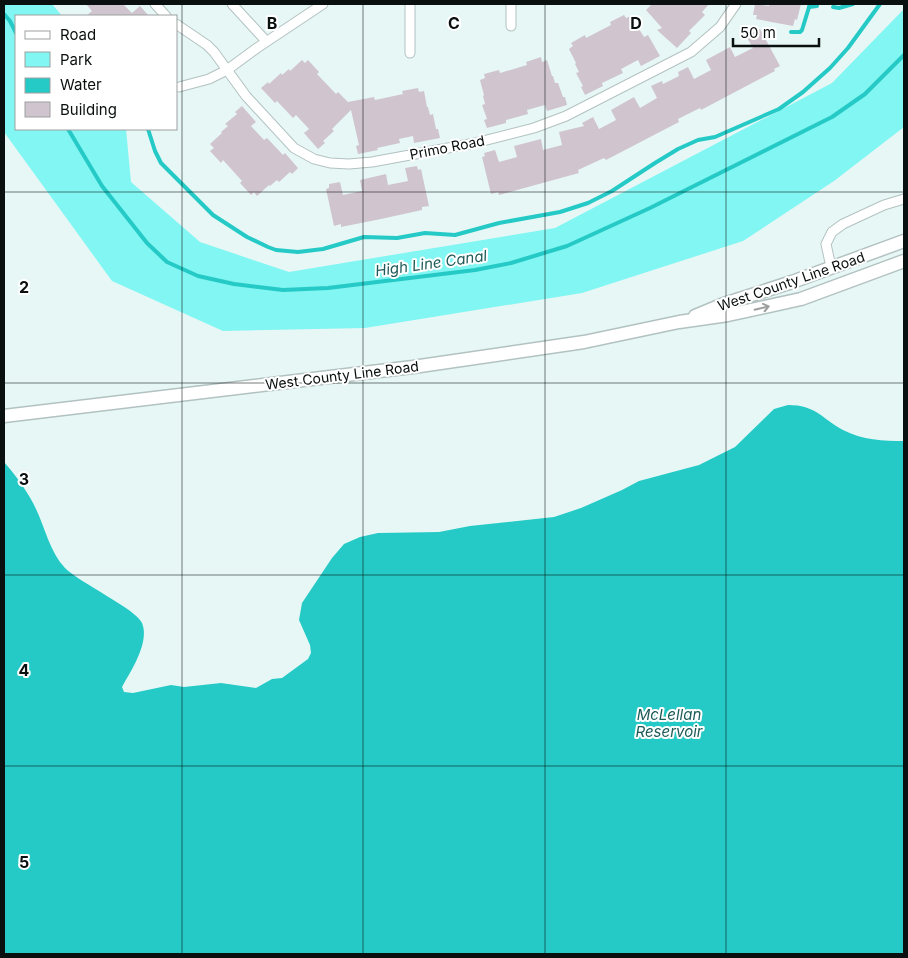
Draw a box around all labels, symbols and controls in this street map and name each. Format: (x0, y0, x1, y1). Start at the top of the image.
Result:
text: B (267, 13, 277, 33)
text: C (448, 13, 460, 33)
text: D (630, 13, 642, 33)
legend (15, 15, 178, 130)
scale bar (733, 15, 819, 47)
text: 50 m (740, 23, 776, 42)
text: Road (60, 25, 96, 44)
text: Park (60, 50, 93, 69)
text: Water (60, 75, 102, 94)
text: Building (60, 100, 117, 119)
street label: Primo Road (408, 131, 486, 163)
water label: High Line Canal (374, 246, 489, 280)
street label: West County Line Road (715, 248, 867, 314)
text: 2 (19, 277, 29, 297)
one-way arrow (753, 303, 769, 312)
street label: West County Line Road (264, 357, 420, 393)
text: 3 (19, 469, 29, 489)
text: 4 (19, 660, 30, 680)
water label: McLellan Reservoir (636, 705, 703, 741)
text: 5 (19, 852, 29, 872)

